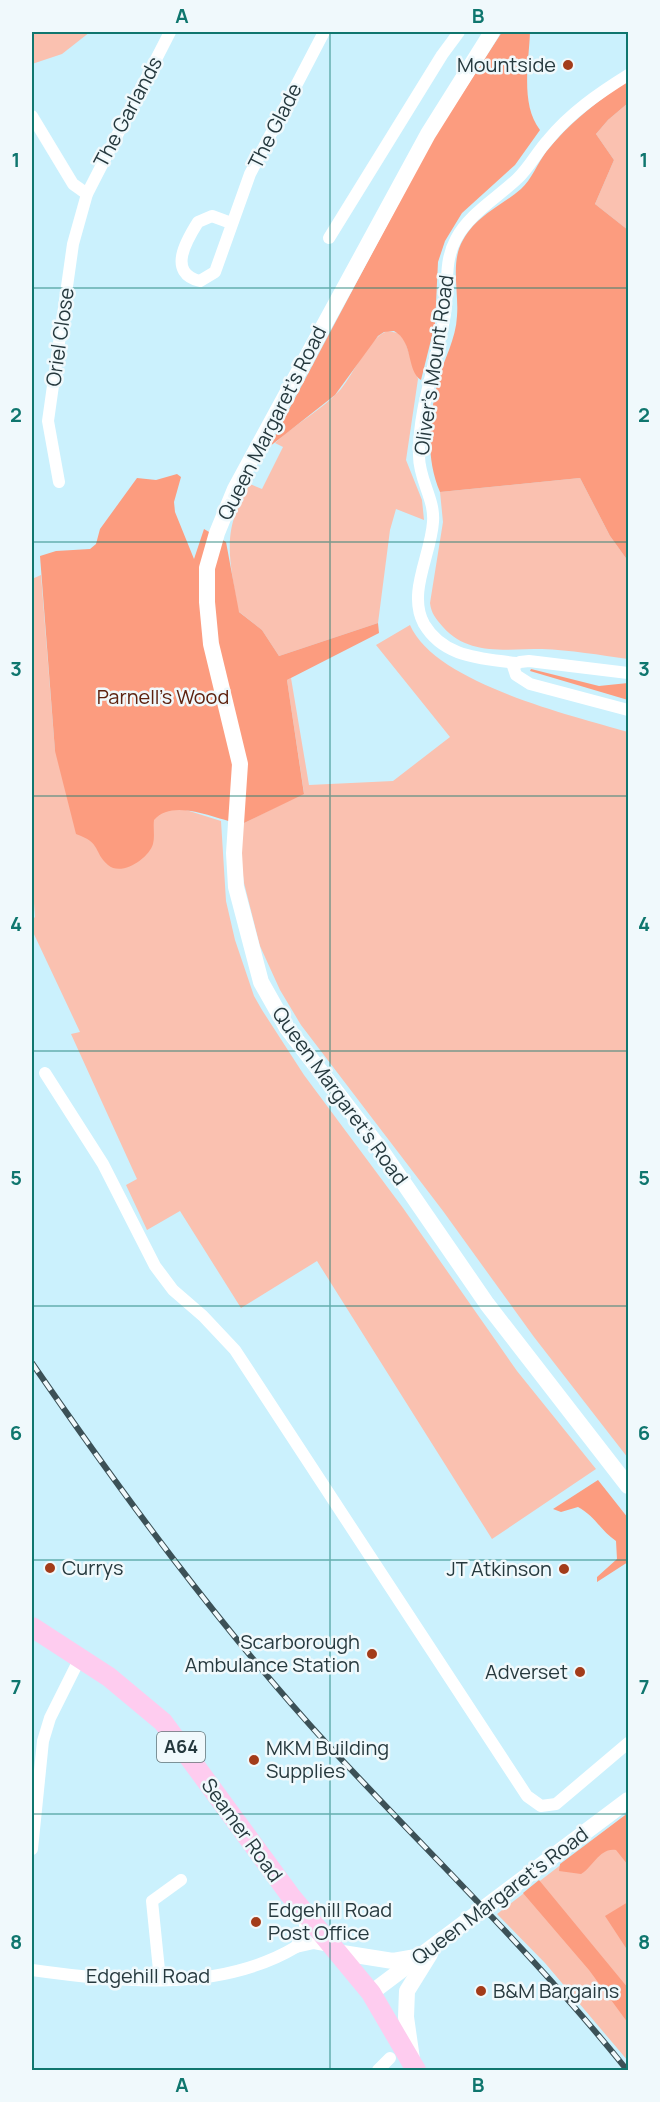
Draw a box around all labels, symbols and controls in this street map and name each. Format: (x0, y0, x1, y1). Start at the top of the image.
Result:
text: A (175, 2, 189, 29)
text: B (472, 2, 485, 29)
place label: Mountside (457, 51, 556, 78)
street label: The Garlands (87, 52, 168, 172)
marker: Mountside (561, 58, 575, 72)
street label: The Glade (241, 78, 308, 173)
text: 1 (12, 146, 20, 173)
text: 1 (640, 146, 648, 173)
street label: Oliver's Mount Road (407, 273, 460, 457)
street label: Oriel Close (39, 286, 80, 388)
street label: Queen Margaret's Road (211, 321, 332, 524)
text: 2 (10, 401, 22, 428)
text: 2 (638, 401, 650, 428)
text: 3 (10, 655, 22, 682)
text: 3 (638, 655, 650, 682)
park label: Parnell's Wood (97, 683, 229, 710)
text: 4 (10, 910, 22, 937)
text: 4 (638, 910, 650, 937)
street label: Queen Margaret's Road (266, 1001, 414, 1190)
text: 5 (10, 1164, 22, 1191)
text: 5 (638, 1164, 650, 1191)
text: 6 (10, 1419, 22, 1446)
text: 6 (638, 1419, 650, 1446)
place label: Currys (62, 1554, 124, 1581)
place label: JT Atkinson (446, 1555, 552, 1582)
marker: Currys (43, 1561, 57, 1575)
marker: JT Atkinson (557, 1562, 571, 1576)
place label: Scarborough Ambulance Station (185, 1628, 360, 1678)
marker: Scarborough Ambulance Station (365, 1647, 379, 1661)
place label: Adverset (485, 1658, 568, 1685)
marker: Adverset (573, 1665, 587, 1679)
text: 7 (11, 1673, 21, 1700)
text: 7 (639, 1673, 649, 1700)
road number: A64 (157, 1732, 205, 1762)
place label: MKM Building Supplies (266, 1734, 389, 1784)
marker: MKM Building Supplies (247, 1753, 261, 1767)
street label: Seamer Road (196, 1772, 289, 1887)
street label: Queen Margaret's Road (406, 1820, 593, 1971)
place label: Edgehill Road Post Office (268, 1896, 392, 1946)
marker: Edgehill Road Post Office (249, 1915, 263, 1929)
text: 8 (10, 1928, 22, 1955)
text: 8 (638, 1928, 650, 1955)
street label: Edgehill Road (86, 1962, 210, 1989)
place label: B&M Bargains (493, 1977, 619, 2004)
marker: B&M Bargains (474, 1984, 488, 1998)
text: A (175, 2071, 189, 2098)
text: B (472, 2071, 485, 2098)

